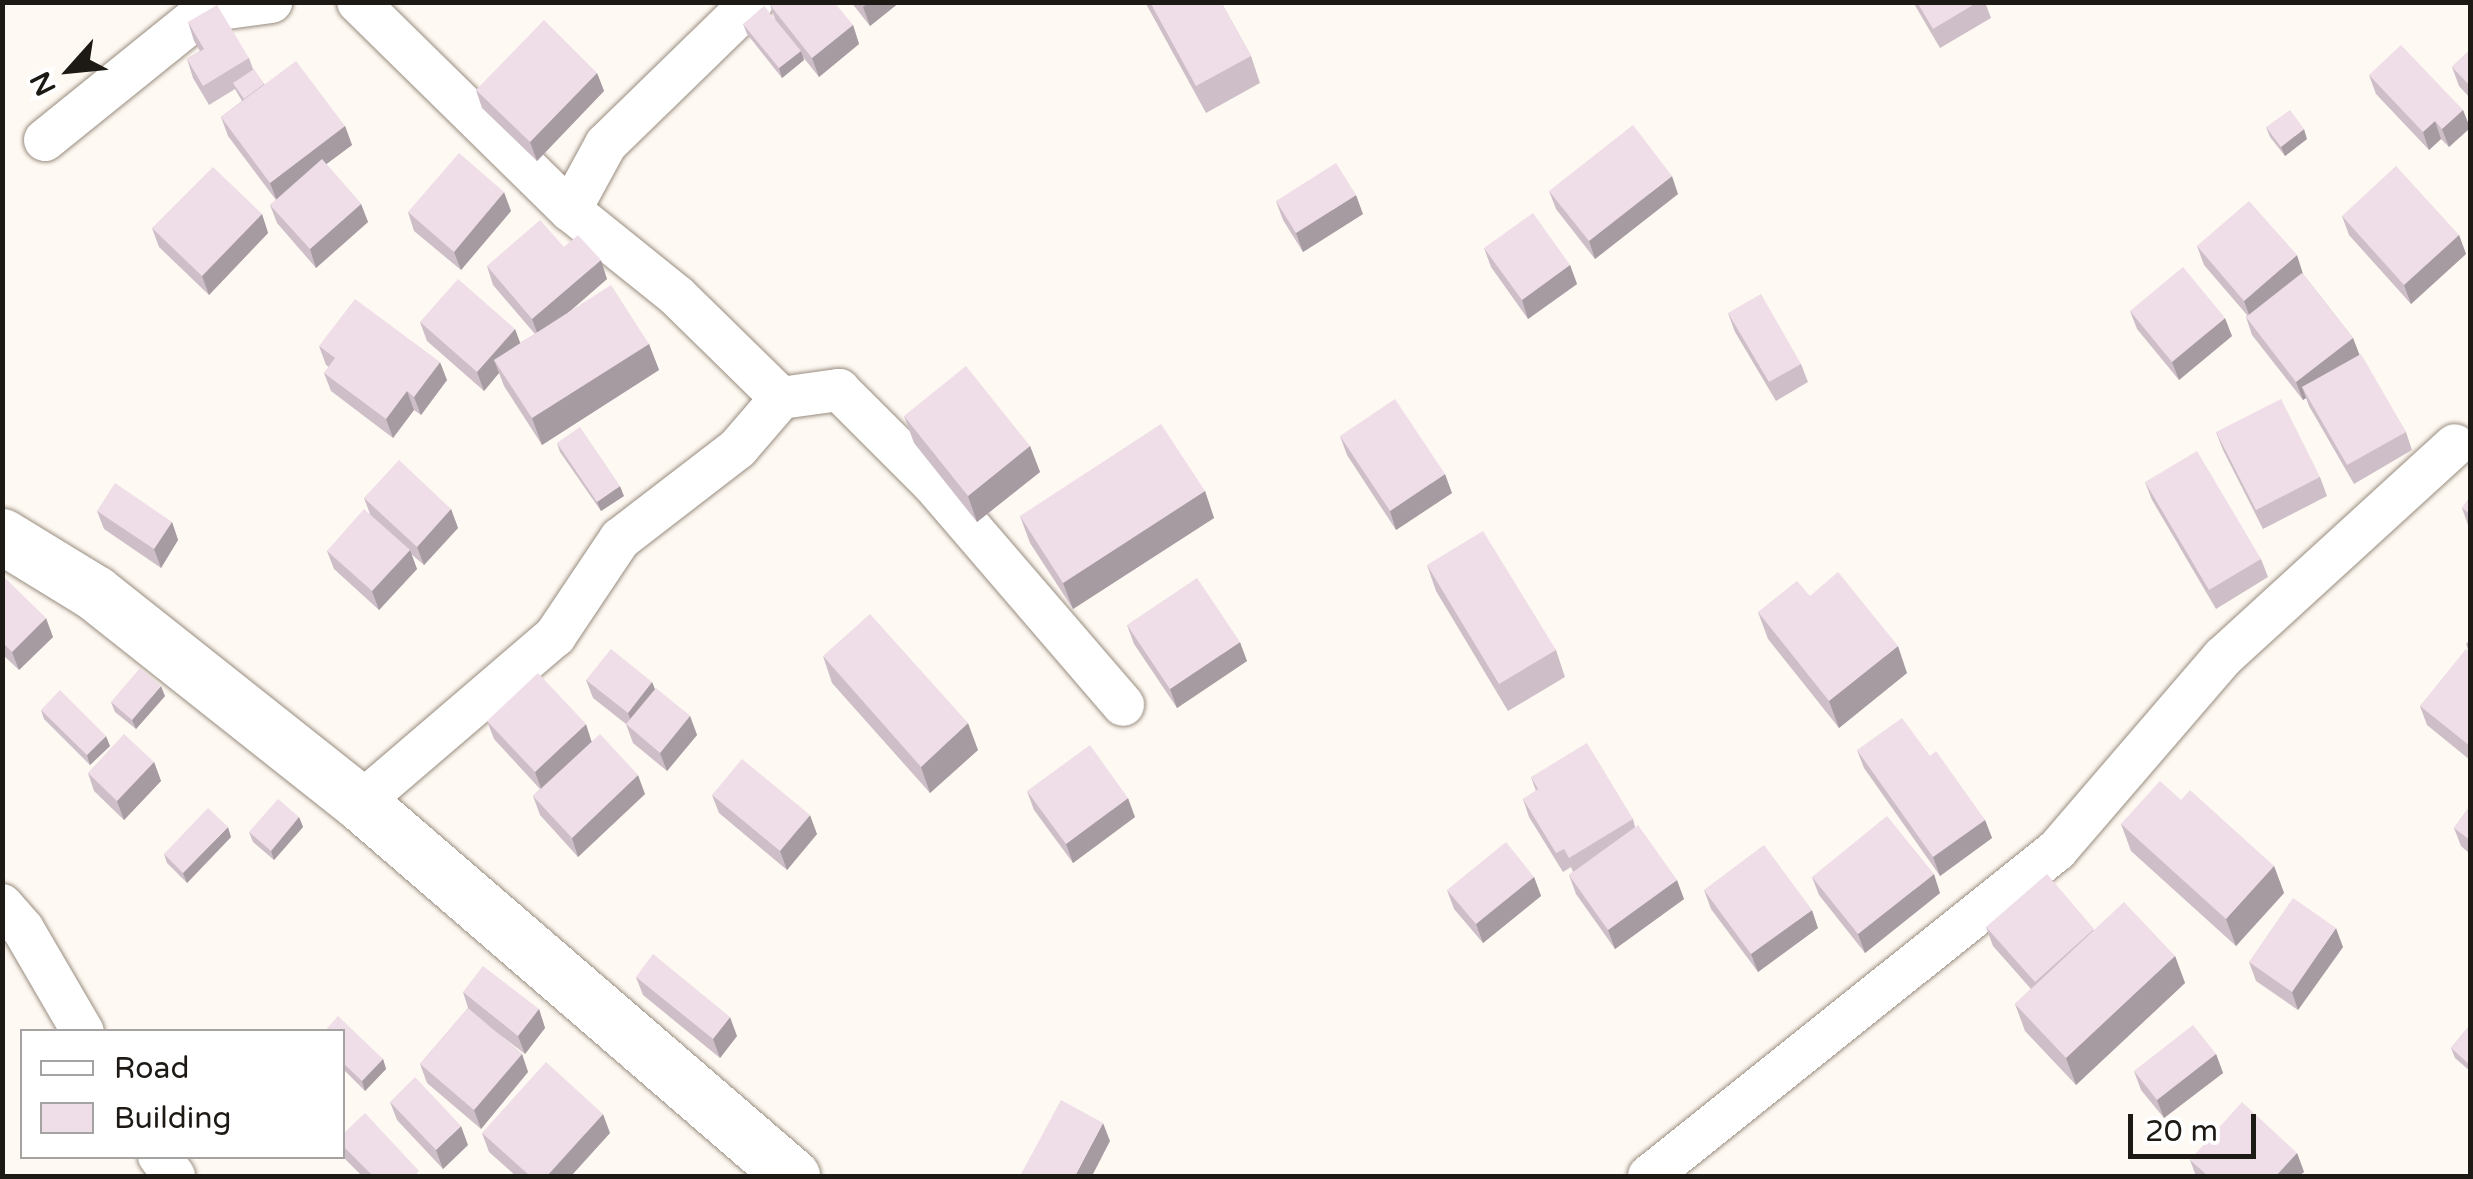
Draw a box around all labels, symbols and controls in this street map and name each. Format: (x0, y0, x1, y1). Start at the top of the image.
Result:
north arrow (20, 20, 120, 120)
text: N (23, 66, 64, 101)
legend (20, 1029, 345, 1159)
text: Road (114, 1050, 189, 1087)
scale bar (2133, 1094, 2260, 1156)
text: Building (114, 1100, 231, 1137)
text: 20 m (2145, 1113, 2218, 1150)

